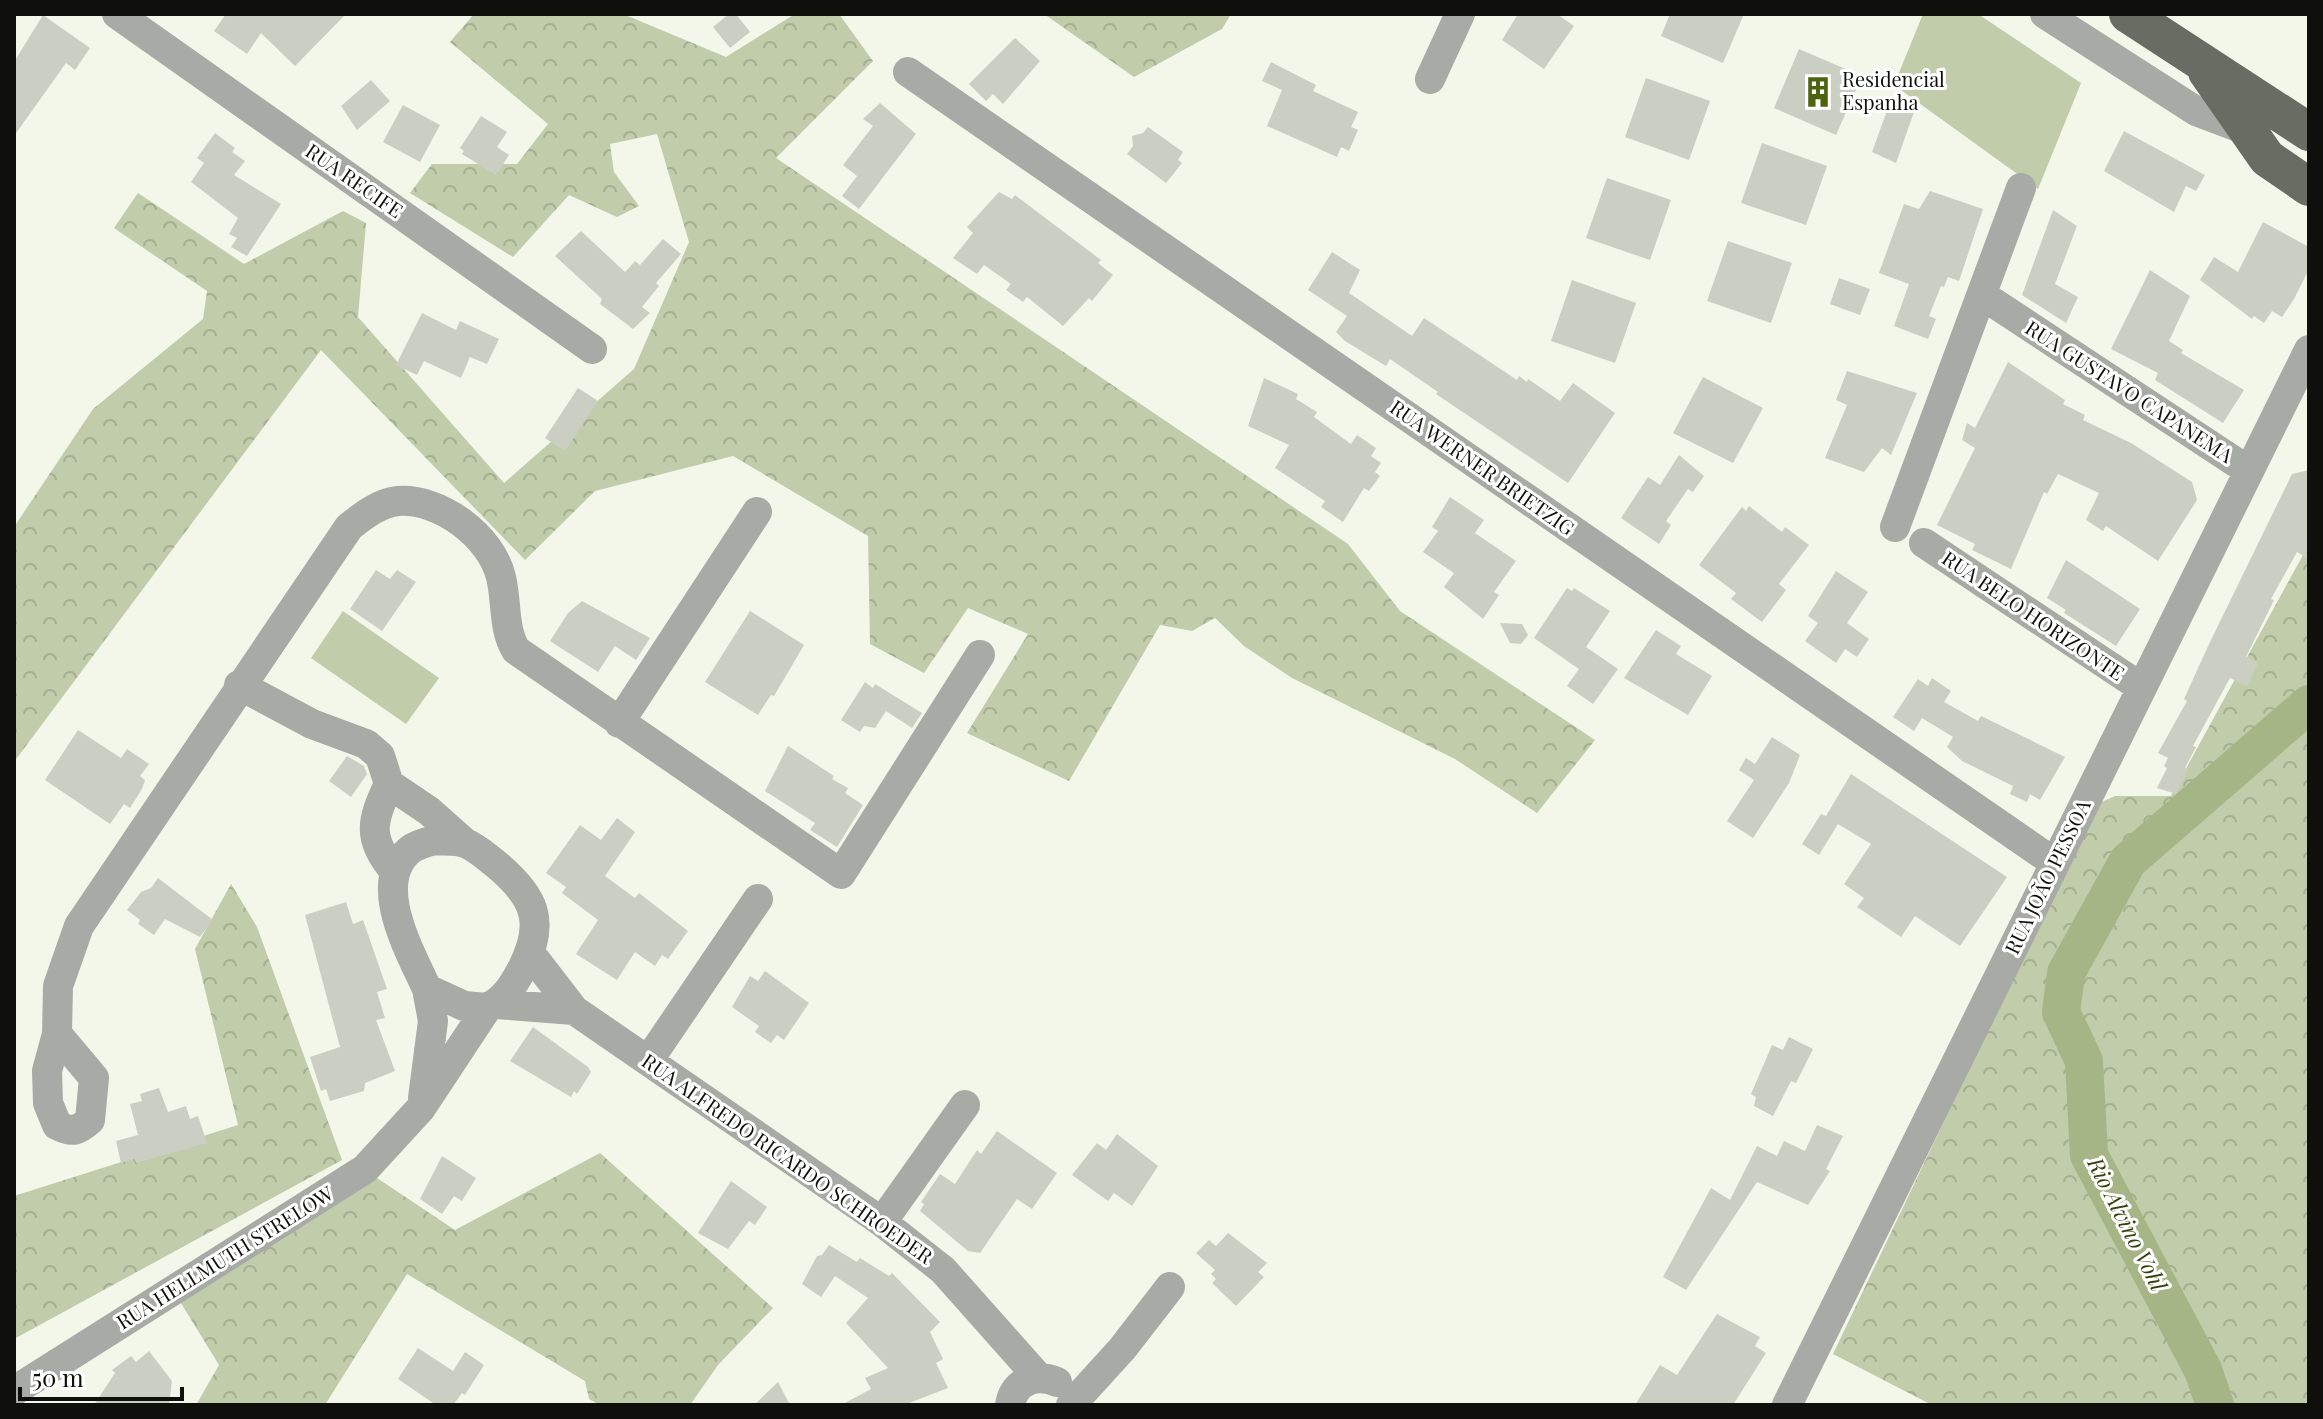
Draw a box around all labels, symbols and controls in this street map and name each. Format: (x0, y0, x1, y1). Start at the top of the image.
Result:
place label: Residencial Espanha (1842, 65, 1945, 115)
building icon: Residencial Espanha (1801, 75, 1835, 109)
street label: RUA RECIFE (301, 136, 409, 223)
street label: RUA GUSTAVO CAPANEMA (2021, 313, 2239, 468)
street label: RUA WERNER BRIETZIG (1385, 393, 1580, 541)
street label: RUA BELO HORIZONTE (1938, 544, 2130, 686)
street label: RUA JOÃO PESSOA (1997, 794, 2096, 958)
street label: RUA ALFREDO RICARDO SCHROEDER (637, 1047, 939, 1270)
water label: Rio Alvino Vohl (2081, 1151, 2175, 1296)
street label: RUA HELLMUTH STRELOW (111, 1178, 338, 1335)
scale bar (20, 1351, 182, 1401)
text: 50 m (32, 1361, 84, 1393)

